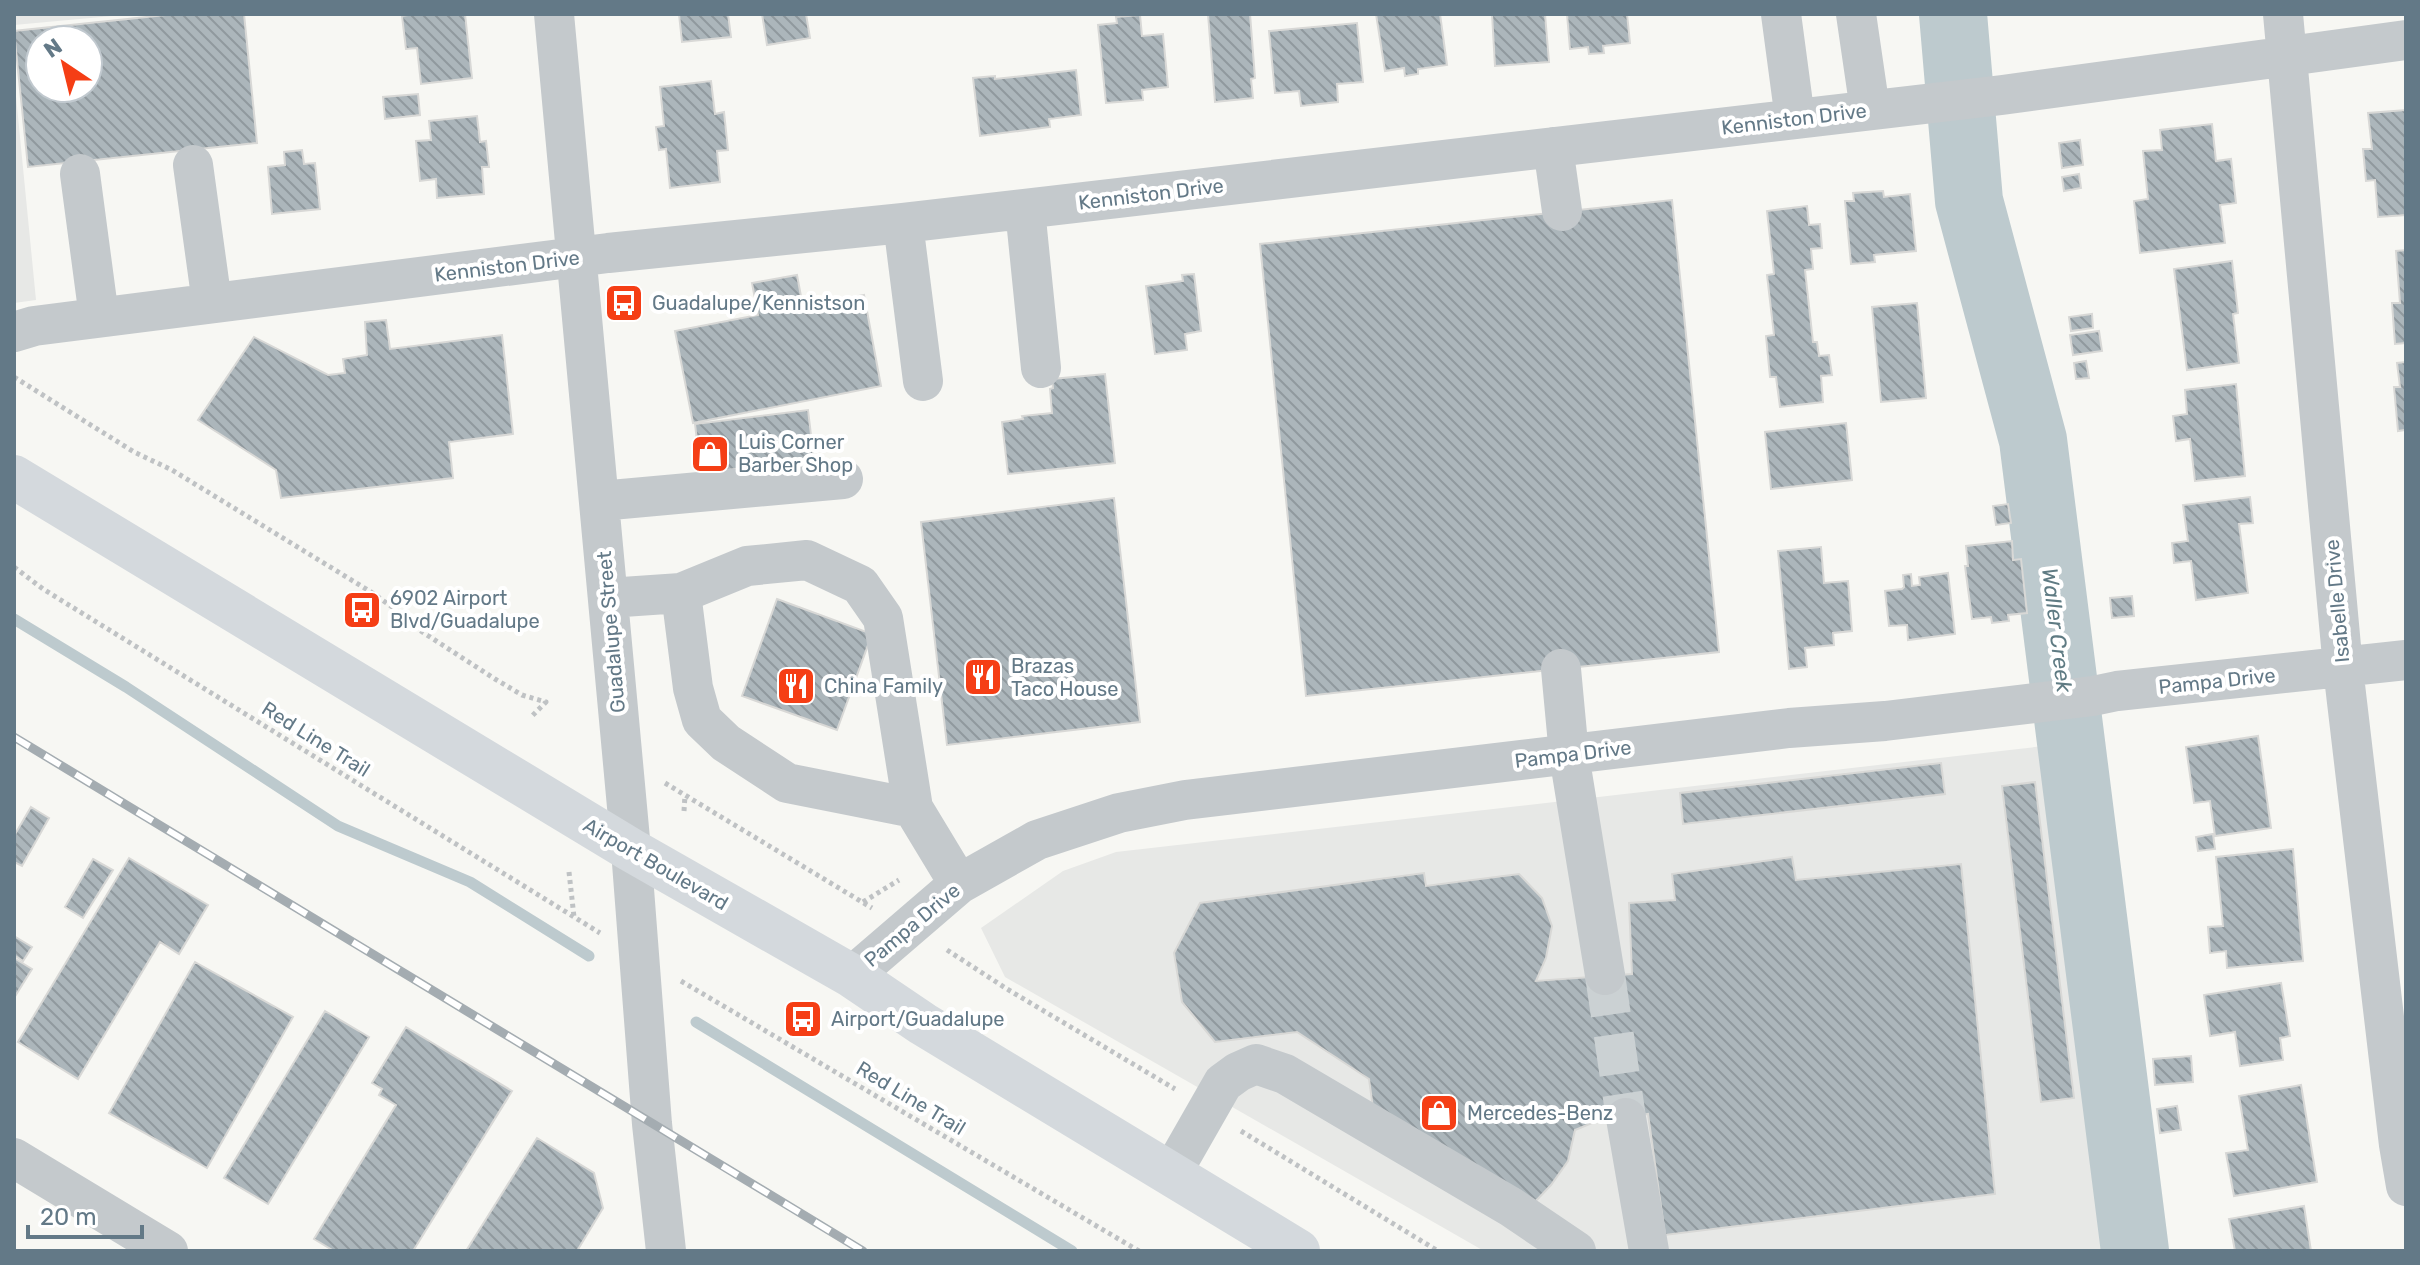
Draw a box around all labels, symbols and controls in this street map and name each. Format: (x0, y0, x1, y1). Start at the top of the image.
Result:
north arrow (24, 24, 104, 104)
text: N (39, 32, 67, 64)
street label: Kenniston Drive (1720, 98, 1868, 140)
street label: Kenniston Drive (1077, 173, 1225, 215)
street label: Kenniston Drive (433, 245, 581, 287)
bus stop icon: Guadalupe/Kennistson (603, 282, 645, 324)
place label: Guadalupe/Kennistson (652, 291, 865, 315)
place label: Luis Corner Barber Shop (738, 430, 853, 477)
shop icon: Luis Corner Barber Shop (689, 433, 731, 475)
street label: Isabelle Drive (2320, 538, 2354, 664)
street label: Guadalupe Street (592, 550, 630, 714)
water label: Waller Creek (2036, 566, 2078, 695)
place label: 6902 Airport Blvd/Guadalupe (390, 586, 540, 633)
bus stop icon: 6902 Airport Blvd/Guadalupe (341, 589, 383, 631)
place label: Brazas Taco House (1011, 654, 1118, 701)
restaurant icon: Brazas Taco House (962, 656, 1004, 698)
street label: Pampa Drive (2157, 663, 2277, 699)
restaurant icon: China Family (775, 665, 817, 707)
place label: China Family (824, 674, 943, 698)
street label: Red Line Trail (258, 696, 374, 782)
street label: Pampa Drive (1513, 735, 1633, 773)
street label: Airport Boulevard (579, 813, 733, 915)
street label: Pampa Drive (859, 878, 965, 972)
bus stop icon: Airport/Guadalupe (782, 998, 824, 1040)
place label: Airport/Guadalupe (831, 1007, 1005, 1031)
street label: Red Line Trail (852, 1056, 970, 1140)
shop icon: Mercedes-Benz (1418, 1092, 1460, 1134)
place label: Mercedes-Benz (1467, 1101, 1613, 1125)
scale bar (28, 1189, 142, 1239)
text: 20 m (40, 1203, 97, 1231)

